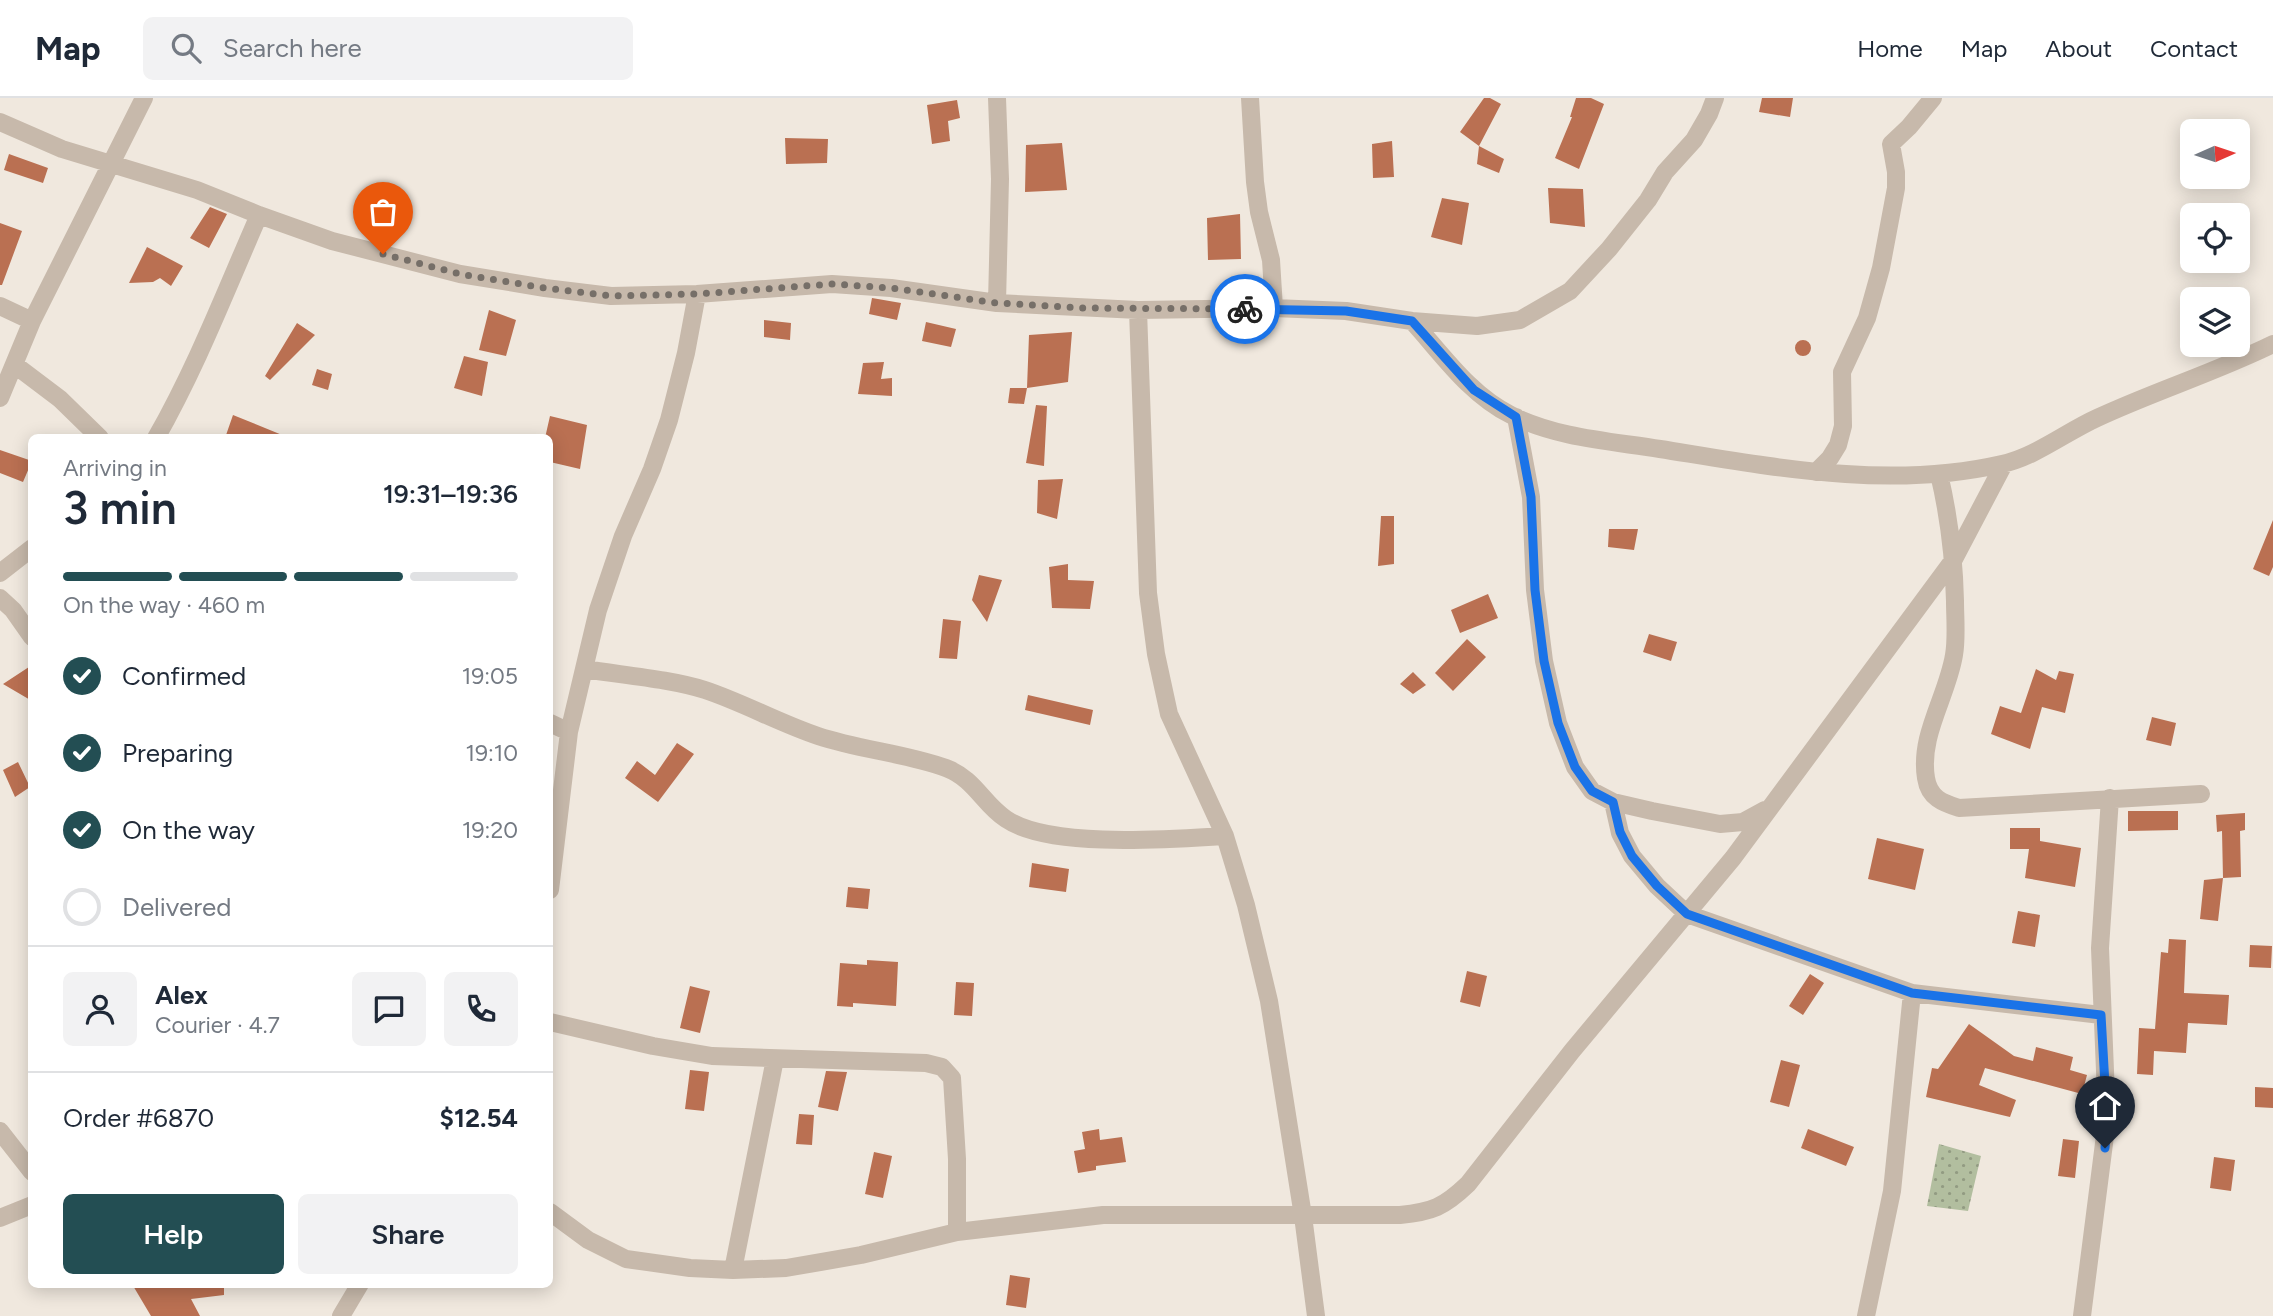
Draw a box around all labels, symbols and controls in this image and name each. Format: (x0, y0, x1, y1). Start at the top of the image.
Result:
search box (143, 17, 633, 80)
text: Map (35, 29, 101, 68)
icon: search (167, 29, 205, 67)
text: Search here (223, 32, 362, 64)
text: Home (1857, 34, 1923, 63)
text: Map (1961, 34, 2007, 63)
text: About (2045, 34, 2112, 63)
text: Contact (2150, 34, 2238, 63)
north arrow (2180, 119, 2250, 189)
map controls (2180, 119, 2250, 357)
pin (353, 182, 413, 254)
icon: bag (364, 193, 402, 231)
button: locate (2180, 203, 2250, 273)
courier (1210, 274, 1280, 344)
button: layers (2180, 287, 2250, 357)
icon: bike (1226, 290, 1264, 328)
text: Arriving in (63, 454, 167, 482)
text: 19:31–19:36 (383, 478, 518, 510)
text: 3 min (63, 480, 177, 536)
text: On the way · 460 m (63, 591, 265, 619)
icon: check (63, 657, 101, 695)
text: Confirmed (122, 660, 246, 692)
text: 19:05 (462, 662, 518, 690)
icon: check (63, 734, 101, 772)
text: Preparing (122, 737, 233, 769)
text: 19:10 (465, 739, 518, 767)
icon: check (63, 811, 101, 849)
text: On the way (122, 814, 255, 846)
text: 19:20 (462, 816, 518, 844)
text: Delivered (122, 891, 231, 923)
button: person (63, 972, 137, 1046)
button: chat (352, 972, 426, 1046)
button: phone (444, 972, 518, 1046)
text: Alex (155, 979, 208, 1011)
text: Courier · 4.7 (155, 1011, 280, 1039)
pin (2075, 1076, 2135, 1148)
icon: home (2086, 1087, 2124, 1125)
text: Order #6870 (63, 1102, 214, 1134)
text: $12.54 (440, 1102, 518, 1134)
button: Help (63, 1194, 284, 1274)
button: Share (298, 1194, 518, 1274)

